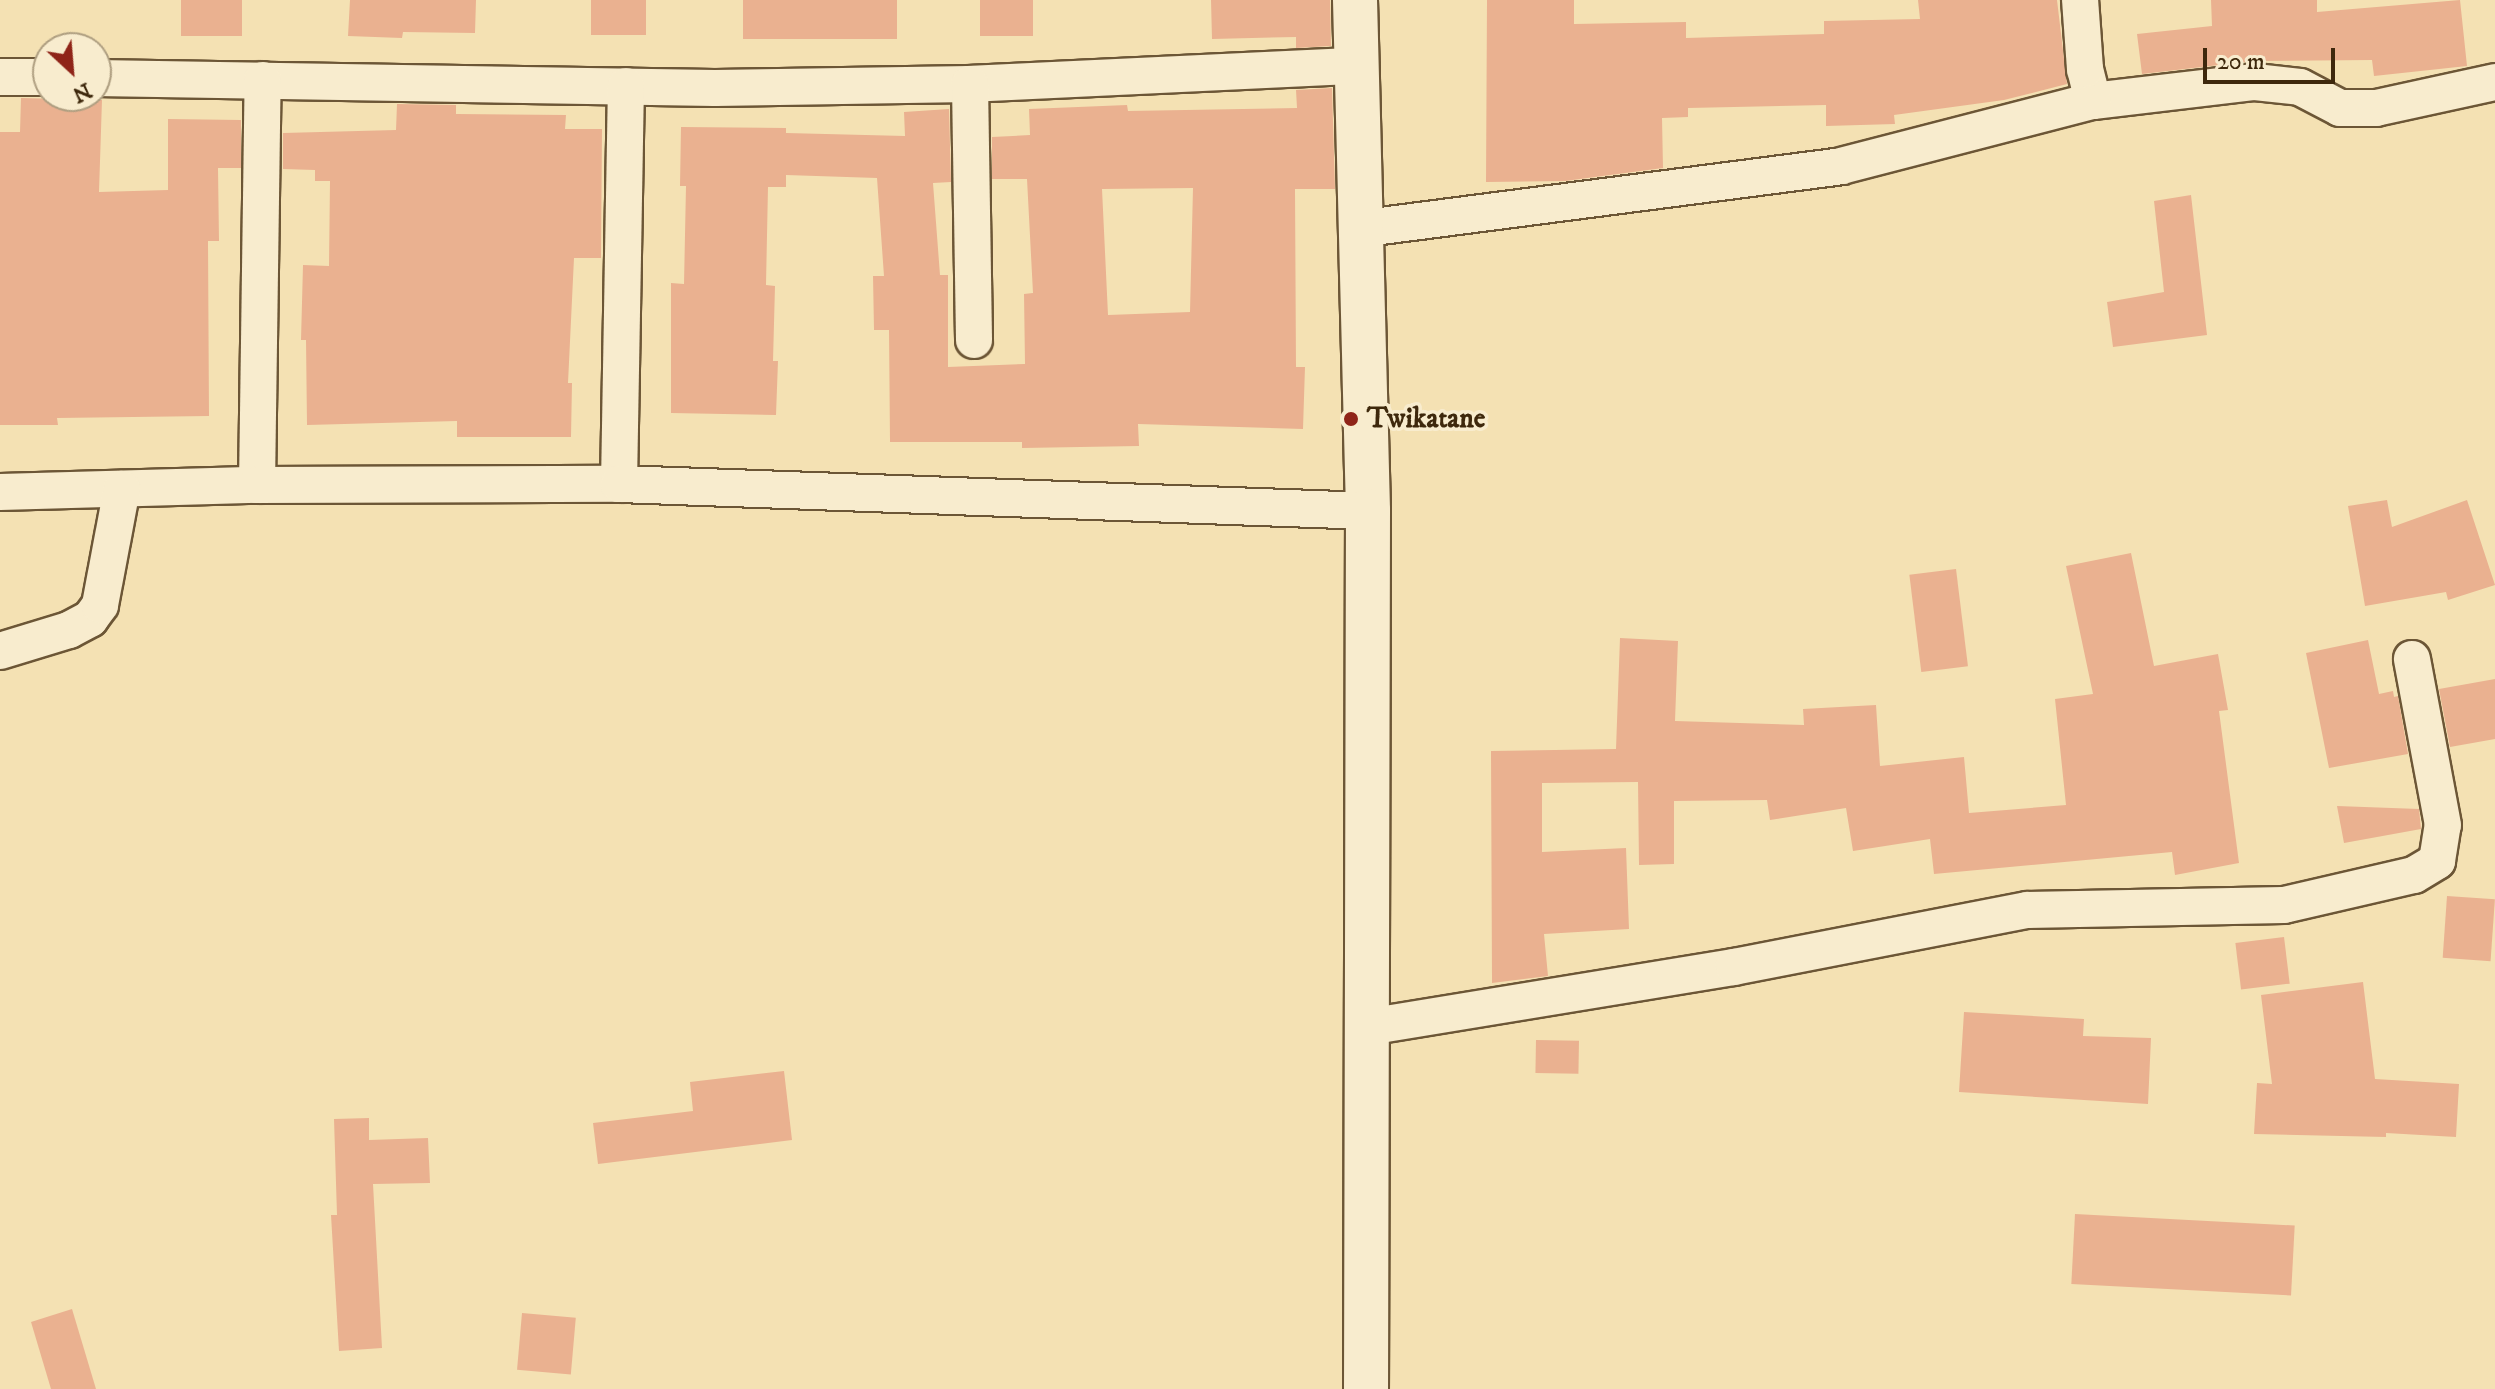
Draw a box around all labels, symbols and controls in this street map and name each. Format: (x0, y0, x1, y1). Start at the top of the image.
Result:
north arrow (32, 32, 112, 112)
scale bar (2207, 32, 2339, 82)
text: 20 m (2217, 47, 2265, 77)
text: N (68, 76, 96, 108)
place label: Twikatane (1367, 402, 1485, 436)
marker: Twikatane (1342, 410, 1360, 428)

